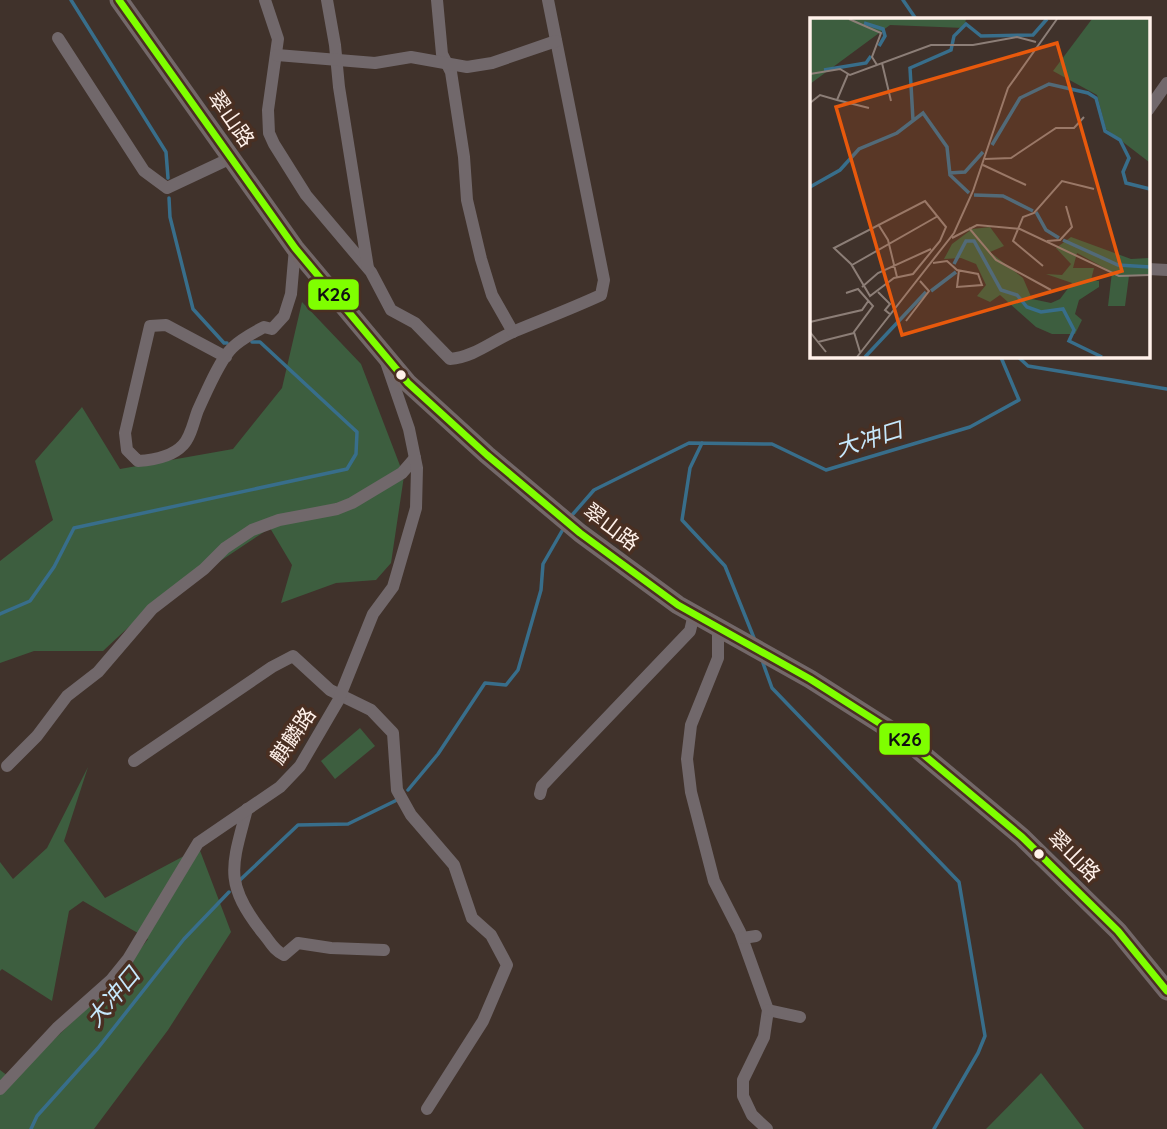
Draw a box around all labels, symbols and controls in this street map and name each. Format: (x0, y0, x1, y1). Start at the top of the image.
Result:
inset map (810, 18, 1150, 357)
street label: 翠山路 (203, 85, 261, 152)
line badge: K26 (307, 278, 360, 311)
text: K26 (317, 282, 351, 306)
unlabelled marker (394, 368, 408, 382)
water label: 大冲口 (832, 414, 908, 462)
street label: 翠山路 (579, 497, 645, 556)
street label: 麒麟路 (264, 702, 321, 769)
line badge: K26 (878, 722, 931, 756)
text: K26 (888, 727, 922, 751)
street label: 翠山路 (1043, 824, 1106, 887)
unlabelled marker (1032, 847, 1046, 861)
water label: 大冲口 (79, 959, 147, 1032)

